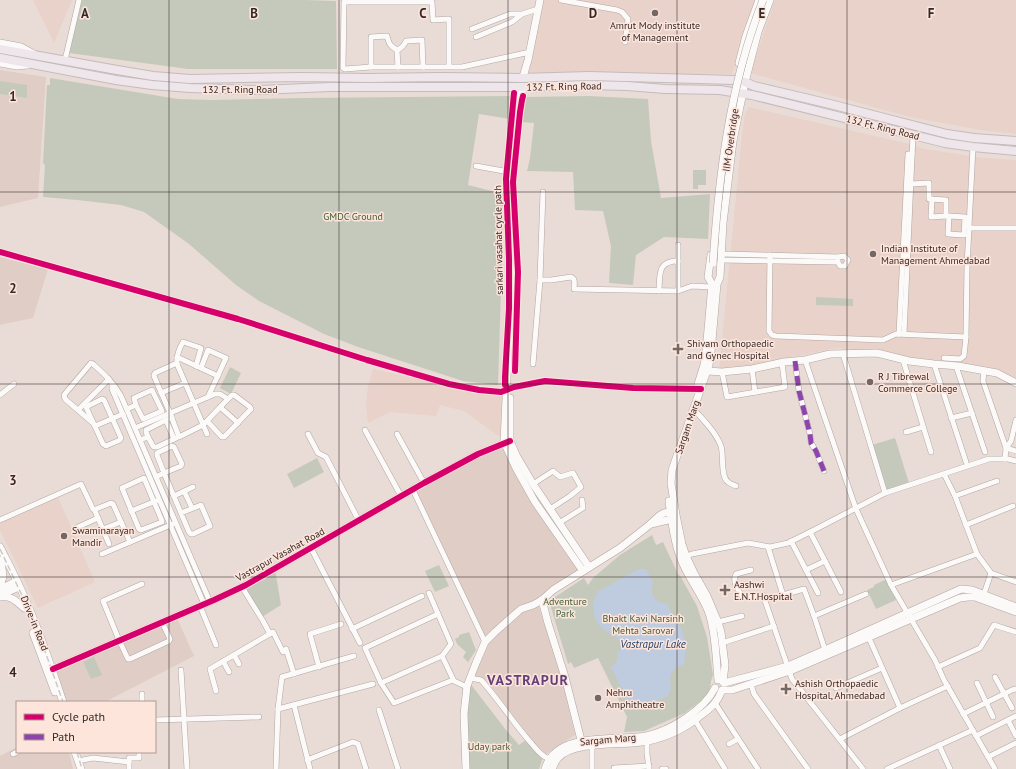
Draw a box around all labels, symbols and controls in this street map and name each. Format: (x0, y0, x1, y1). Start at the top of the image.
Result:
text: A (81, 5, 89, 22)
text: B (250, 5, 258, 22)
text: C (419, 5, 427, 22)
text: D (589, 5, 597, 22)
text: E (759, 5, 766, 22)
text: F (928, 5, 935, 22)
marker: Amrut Mody institute of Management (650, 8, 660, 18)
place label: Amrut Mody institute of Management (610, 19, 700, 44)
street label: 132 Ft. Ring Road (526, 79, 602, 94)
street label: 132 Ft. Ring Road (202, 83, 278, 96)
text: 1 (9, 88, 17, 105)
street label: IIM Overbridge (720, 108, 741, 172)
street label: 132 Ft. Ring Road (845, 112, 921, 143)
street label: sarkari vasahat cycle path (491, 185, 506, 295)
park label: GMDC Ground (323, 210, 383, 223)
place label: Indian Institute of Management Ahmedabad (881, 242, 990, 267)
marker: Indian Institute of Management Ahmedabad (868, 249, 878, 259)
text: 2 (9, 280, 17, 297)
place label: Shivam Orthopaedic and Gynec Hospital (687, 337, 774, 362)
marker: Shivam Orthopaedic and Gynec Hospital (672, 343, 684, 355)
place label: R J Tibrewal Commerce College (878, 370, 957, 395)
marker: R J Tibrewal Commerce College (865, 377, 875, 387)
street label: Sargam Marg (672, 398, 703, 456)
text: 3 (9, 472, 17, 489)
place label: Swaminarayan Mandir (72, 524, 134, 549)
street label: Vastrapur Vasahat Road (233, 525, 327, 585)
marker: Swaminarayan Mandir (59, 531, 69, 541)
place label: Aashwi E.N.T.Hospital (734, 578, 792, 603)
marker: Aashwi E.N.T.Hospital (719, 584, 731, 596)
street label: Drive-in Road (18, 594, 51, 653)
park label: Adventure Park (543, 595, 587, 620)
park label: Bhakt Kavi Narsinh Mehta Sarovar (603, 612, 684, 637)
water label: Vastrapur Lake (620, 637, 686, 651)
text: 4 (9, 664, 17, 681)
district label: VASTRAPUR (486, 671, 569, 689)
place label: Ashish Orthopaedic Hospital, Ahmedabad (795, 677, 885, 702)
marker: Ashish Orthopaedic Hospital, Ahmedabad (780, 683, 792, 695)
place label: Nehru Amphitheatre (606, 686, 664, 711)
marker: Nehru Amphitheatre (593, 693, 603, 703)
legend (16, 701, 156, 753)
text: Cycle path (52, 709, 105, 724)
text: Path (52, 729, 75, 744)
street label: Sargam Marg (579, 731, 637, 748)
park label: Uday park (468, 740, 510, 753)

